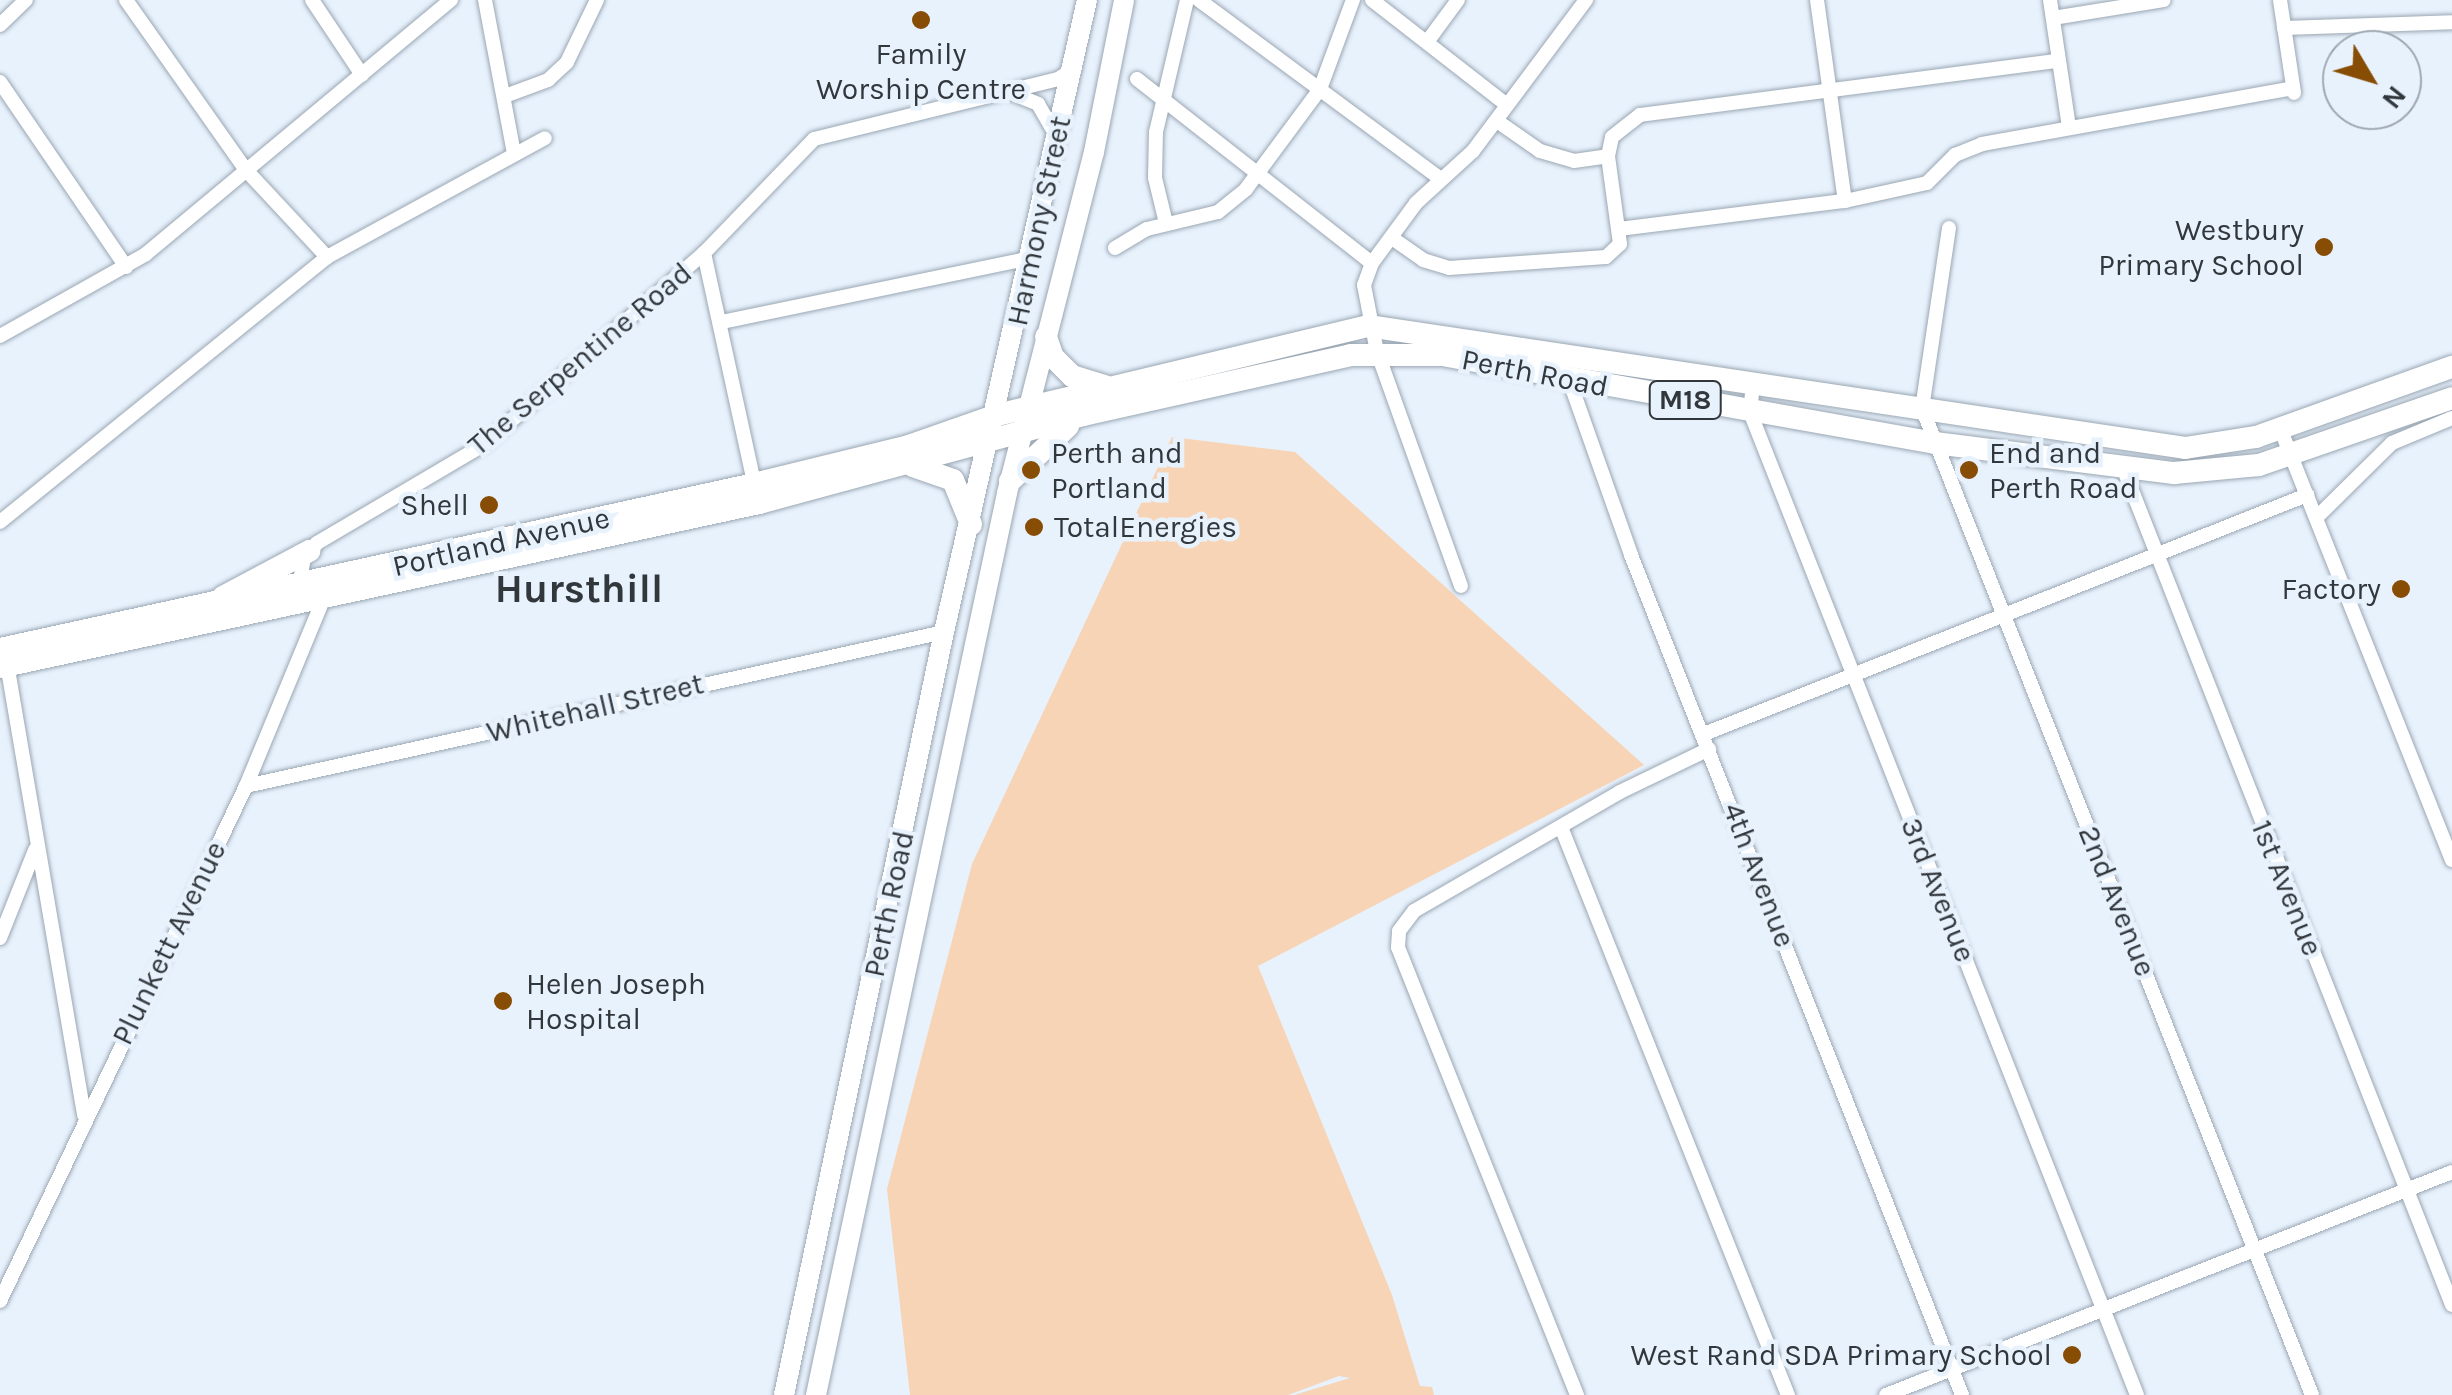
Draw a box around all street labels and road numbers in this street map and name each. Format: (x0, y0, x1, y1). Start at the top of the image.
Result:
street label: Harmony Street (999, 113, 1079, 329)
street label: The Serpentine Road (461, 255, 699, 463)
street label: Perth Road (1459, 341, 1611, 405)
road number: M18 (1648, 377, 1722, 423)
street label: Portland Avenue (389, 500, 613, 584)
street label: Whitehall Street (483, 666, 707, 750)
street label: 4th Avenue (1715, 798, 1803, 952)
street label: 3rd Avenue (1893, 813, 1983, 967)
street label: 1st Avenue (2244, 815, 2330, 961)
street label: 2nd Avenue (2071, 820, 2163, 982)
street label: Perth Road (856, 828, 922, 980)
street label: Plunkett Avenue (104, 835, 234, 1051)

